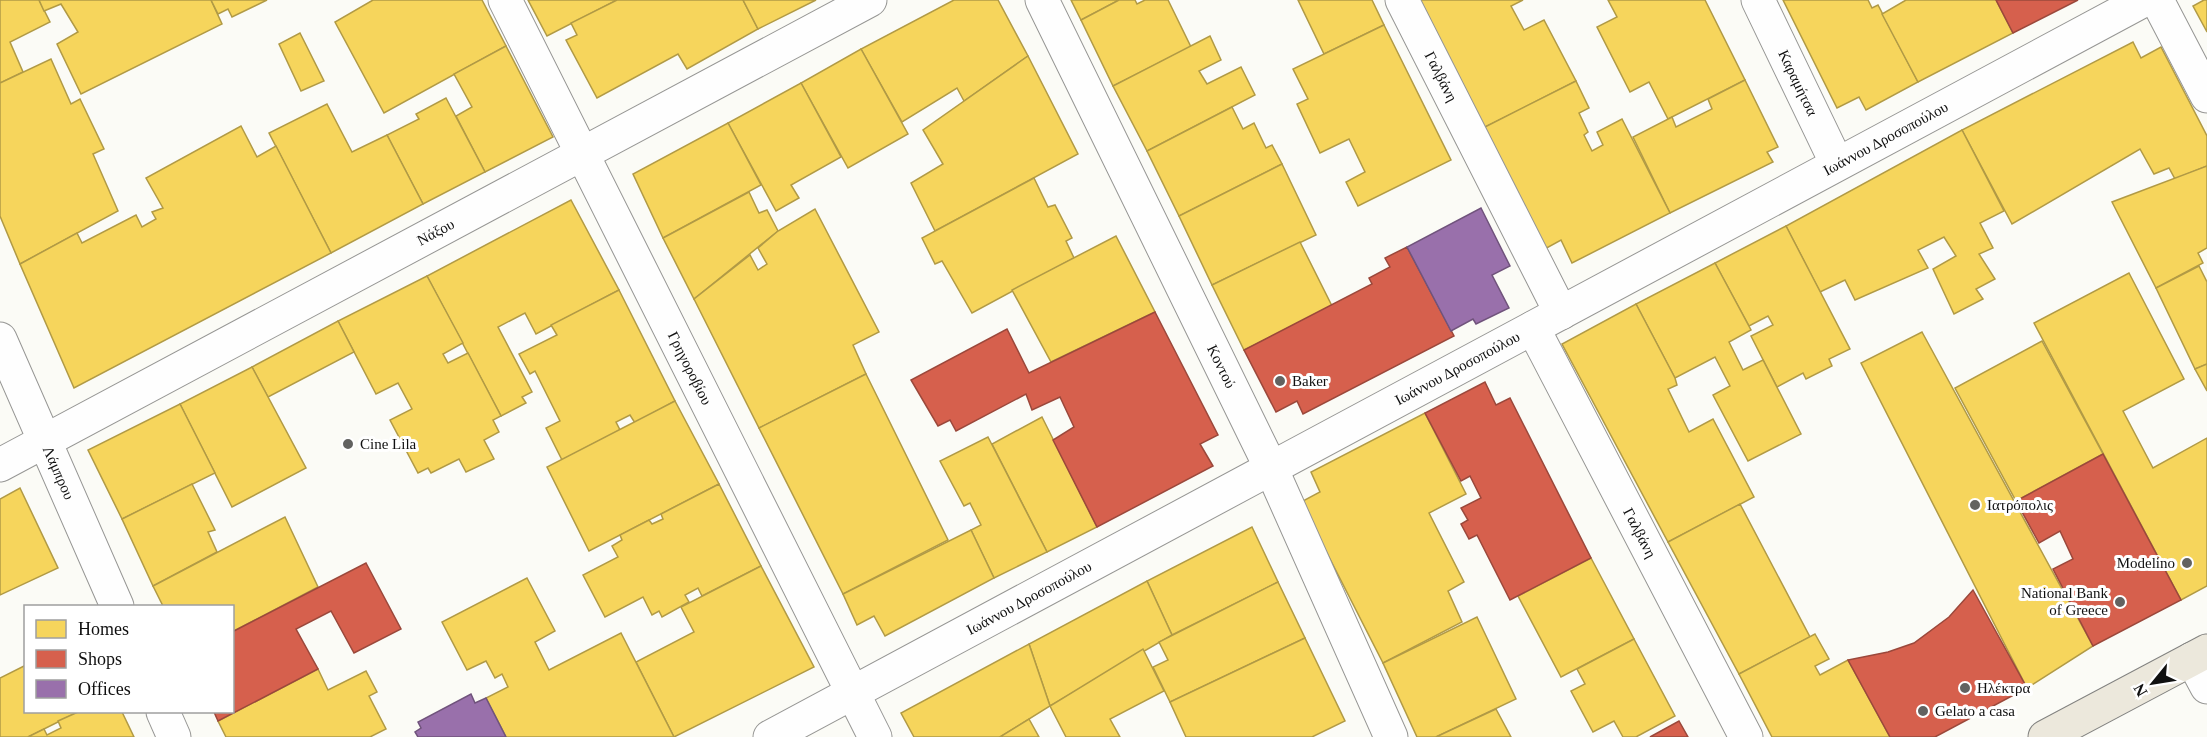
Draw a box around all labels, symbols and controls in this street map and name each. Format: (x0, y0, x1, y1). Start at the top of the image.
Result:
street label: Καραμήτσα (1775, 47, 1821, 119)
street label: Γαλβάνη (1422, 49, 1460, 104)
street label: Ιωάννου Δροσοπούλου (1821, 99, 1951, 179)
street label: Νάξου (414, 216, 457, 249)
street label: Ιωάννου Δροσοπούλου (1392, 328, 1522, 408)
street label: Γρηγοροβίου (665, 329, 715, 407)
street label: Κοντού (1204, 342, 1239, 391)
place label: Baker (1292, 373, 1328, 389)
marker: Baker (1273, 374, 1287, 388)
place label: Cine Lila (360, 436, 417, 452)
marker: Cine Lila (341, 437, 355, 451)
street label: Λάμπρου (40, 443, 77, 502)
place label: Ιατρόπολις (1987, 497, 2053, 513)
marker: Ιατρόπολις (1968, 498, 1982, 512)
street label: Γαλβάνη (1620, 505, 1659, 561)
place label: Modelino (2117, 555, 2175, 571)
marker: Modelino (2180, 556, 2194, 570)
street label: Ιωάννου Δροσοπούλου (964, 558, 1094, 638)
place label: National Bank of Greece (2021, 585, 2108, 618)
marker: National Bank of Greece (2113, 595, 2127, 609)
legend (24, 605, 234, 713)
text: Homes (78, 619, 129, 639)
text: Shops (78, 649, 122, 669)
north arrow (2123, 653, 2183, 713)
text: Offices (78, 679, 131, 699)
place label: Ηλέκτρα (1977, 680, 2030, 696)
marker: Ηλέκτρα (1958, 681, 1972, 695)
text: N (2130, 681, 2151, 700)
place label: Gelato a casa (1935, 703, 2015, 719)
marker: Gelato a casa (1916, 704, 1930, 718)

